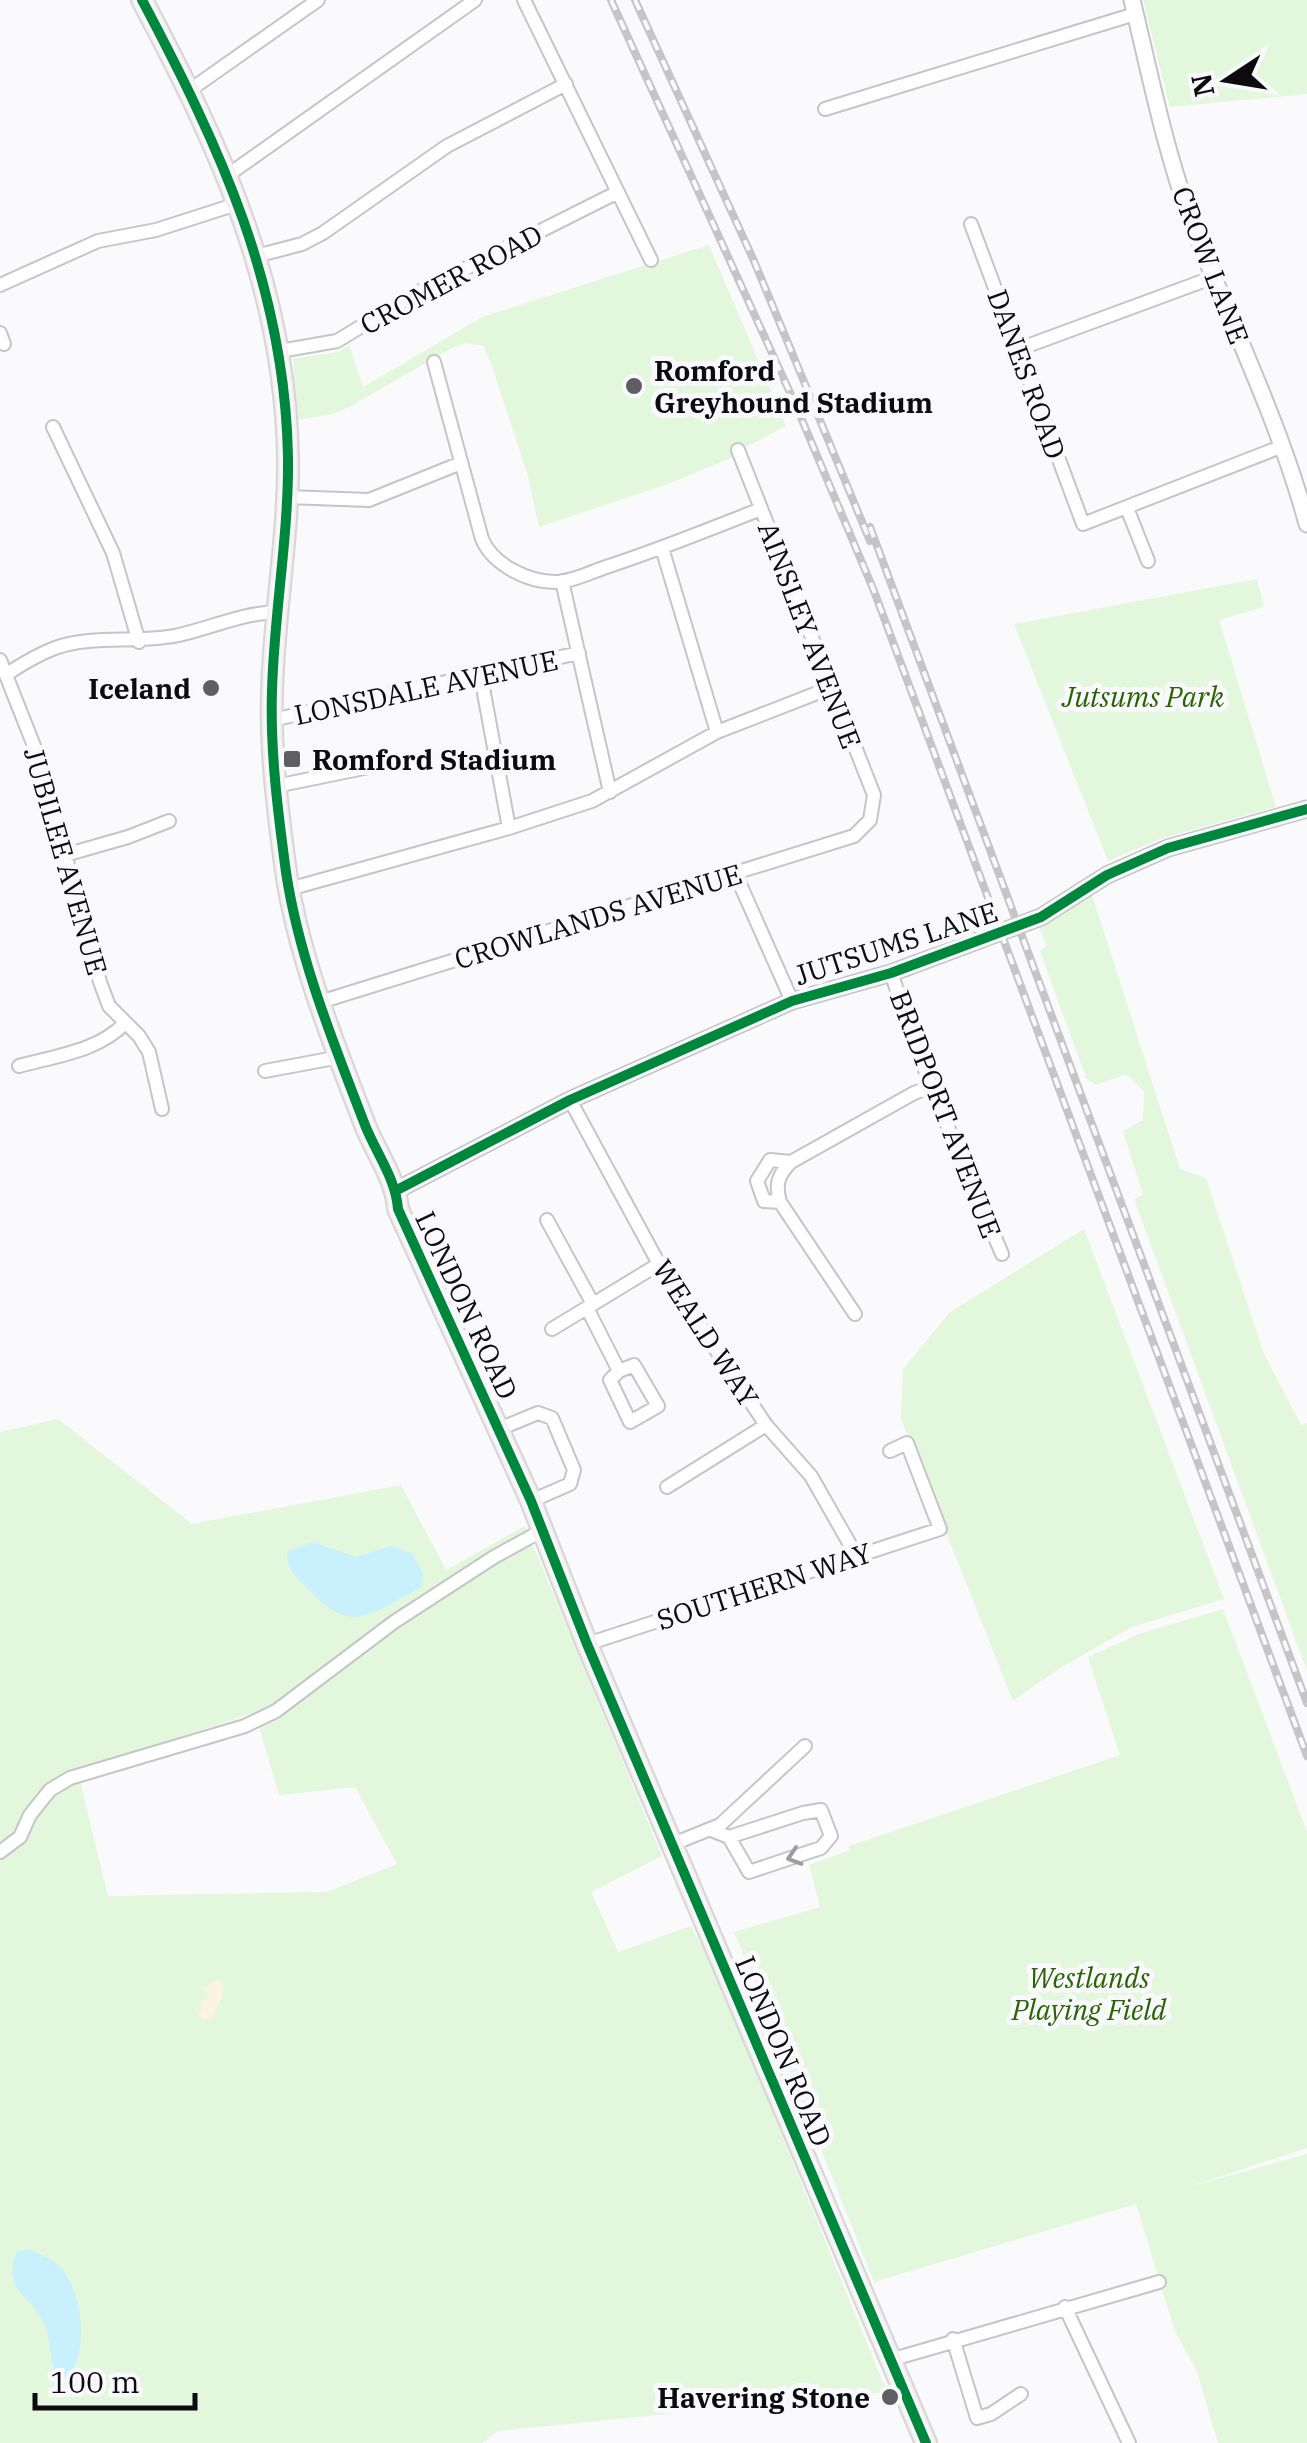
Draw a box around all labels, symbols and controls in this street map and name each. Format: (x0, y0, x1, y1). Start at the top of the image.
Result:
north arrow (1177, 30, 1277, 130)
text: N (1182, 71, 1222, 100)
street label: CROW LANE (1164, 181, 1258, 349)
street label: CROMER ROAD (353, 215, 549, 343)
street label: DANES ROAD (979, 284, 1075, 464)
place label: Romford Greyhound Stadium (654, 352, 933, 421)
marker: Romford Greyhound Stadium (623, 375, 645, 397)
street label: AINSLEY AVENUE (750, 516, 870, 754)
street label: LONSDALE AVENUE (291, 641, 561, 733)
place label: Iceland (88, 670, 191, 707)
marker: Iceland (200, 677, 222, 699)
park label: Jutsums Park (1061, 678, 1224, 715)
place label: Romford Stadium (312, 741, 556, 778)
street label: JUBILEE AVENUE (16, 743, 116, 979)
marker: Romford Stadium (281, 748, 303, 770)
street label: CROWLANDS AVENUE (450, 855, 746, 977)
street label: JUTSUMS LANE (790, 893, 1002, 993)
street label: BRIDPORT AVENUE (882, 985, 1010, 1243)
street label: LONDON ROAD (407, 1205, 527, 1405)
street label: WEALD WAY (645, 1252, 768, 1414)
street label: SOUTHERN WAY (652, 1534, 876, 1638)
one-way arrow (787, 1845, 804, 1865)
street label: LONDON ROAD (727, 1950, 841, 2152)
park label: Westlands Playing Field (1011, 1959, 1167, 2028)
scale bar (35, 2348, 195, 2410)
text: 100 m (50, 2362, 140, 2401)
place label: Havering Stone (657, 2379, 870, 2416)
marker: Havering Stone (879, 2386, 901, 2408)

